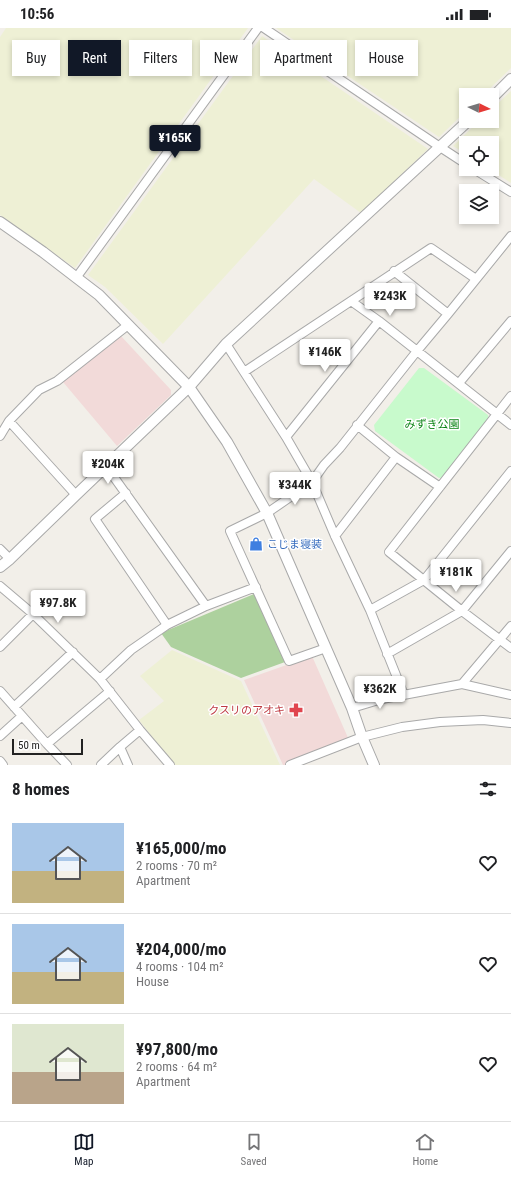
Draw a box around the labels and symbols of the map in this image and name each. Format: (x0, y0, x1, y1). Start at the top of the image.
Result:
north arrow (459, 88, 499, 128)
pin: ¥165K (147, 125, 203, 159)
pin: ¥243K (362, 283, 418, 317)
pin: ¥146K (297, 339, 353, 373)
park label: みずき公園 (405, 418, 460, 431)
pin: ¥204K (80, 451, 136, 485)
pin: ¥344K (267, 472, 323, 506)
shop icon: こじま寝装 (248, 536, 264, 552)
place label: こじま寝装 (267, 538, 322, 551)
pin: ¥181K (428, 559, 484, 593)
pin: ¥97.8K (25, 590, 91, 624)
pin: ¥362K (352, 676, 408, 710)
pharmacy icon: クスリのアオキ (288, 702, 304, 718)
place label: クスリのアオキ (208, 704, 285, 717)
scale bar (12, 737, 83, 756)

